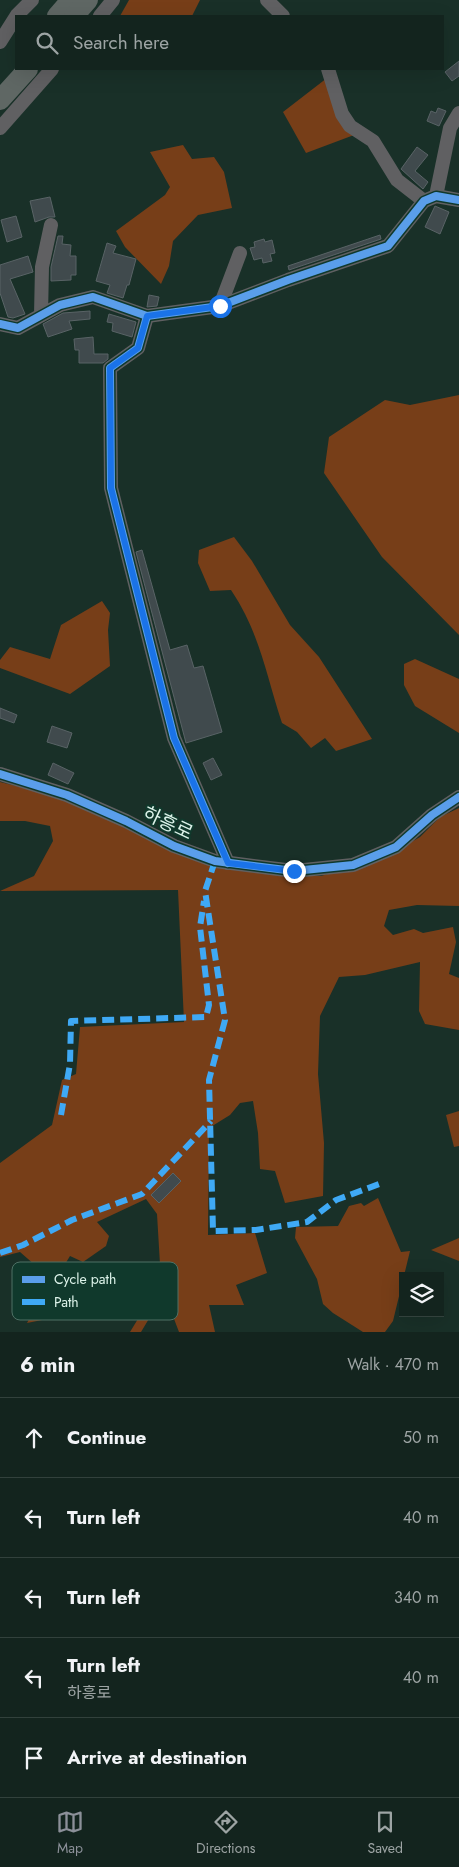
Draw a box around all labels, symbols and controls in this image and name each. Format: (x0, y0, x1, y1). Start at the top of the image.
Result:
search box (15, 15, 444, 70)
icon: search (33, 29, 61, 57)
text: Search here (73, 29, 169, 56)
route start (209, 295, 232, 318)
street label: 하흥로 (139, 800, 197, 846)
route end (283, 860, 306, 883)
legend (12, 1262, 178, 1320)
text: Cycle path (54, 1269, 116, 1289)
map controls (399, 1272, 444, 1317)
button: layers (399, 1272, 444, 1317)
text: Path (54, 1292, 79, 1312)
text: 6 min (20, 1350, 75, 1380)
text: Walk · 470 m (347, 1353, 439, 1376)
icon: ahead (20, 1424, 48, 1452)
text: Continue (67, 1424, 146, 1451)
text: 50 m (403, 1426, 439, 1449)
icon: left (20, 1504, 48, 1532)
text: Turn left (67, 1504, 140, 1531)
text: 40 m (403, 1506, 439, 1529)
icon: left (20, 1584, 48, 1612)
text: Turn left (67, 1584, 140, 1611)
text: 340 m (394, 1586, 439, 1609)
text: Turn left (67, 1652, 140, 1679)
icon: left (20, 1664, 48, 1692)
text: 40 m (403, 1666, 439, 1689)
text: 하흥로 (67, 1681, 111, 1704)
icon: arrive (20, 1744, 48, 1772)
text: Arrive at destination (67, 1744, 247, 1771)
tab: Map (56, 1808, 84, 1858)
tab: Directions (196, 1808, 255, 1858)
tab: Saved (367, 1808, 403, 1858)

